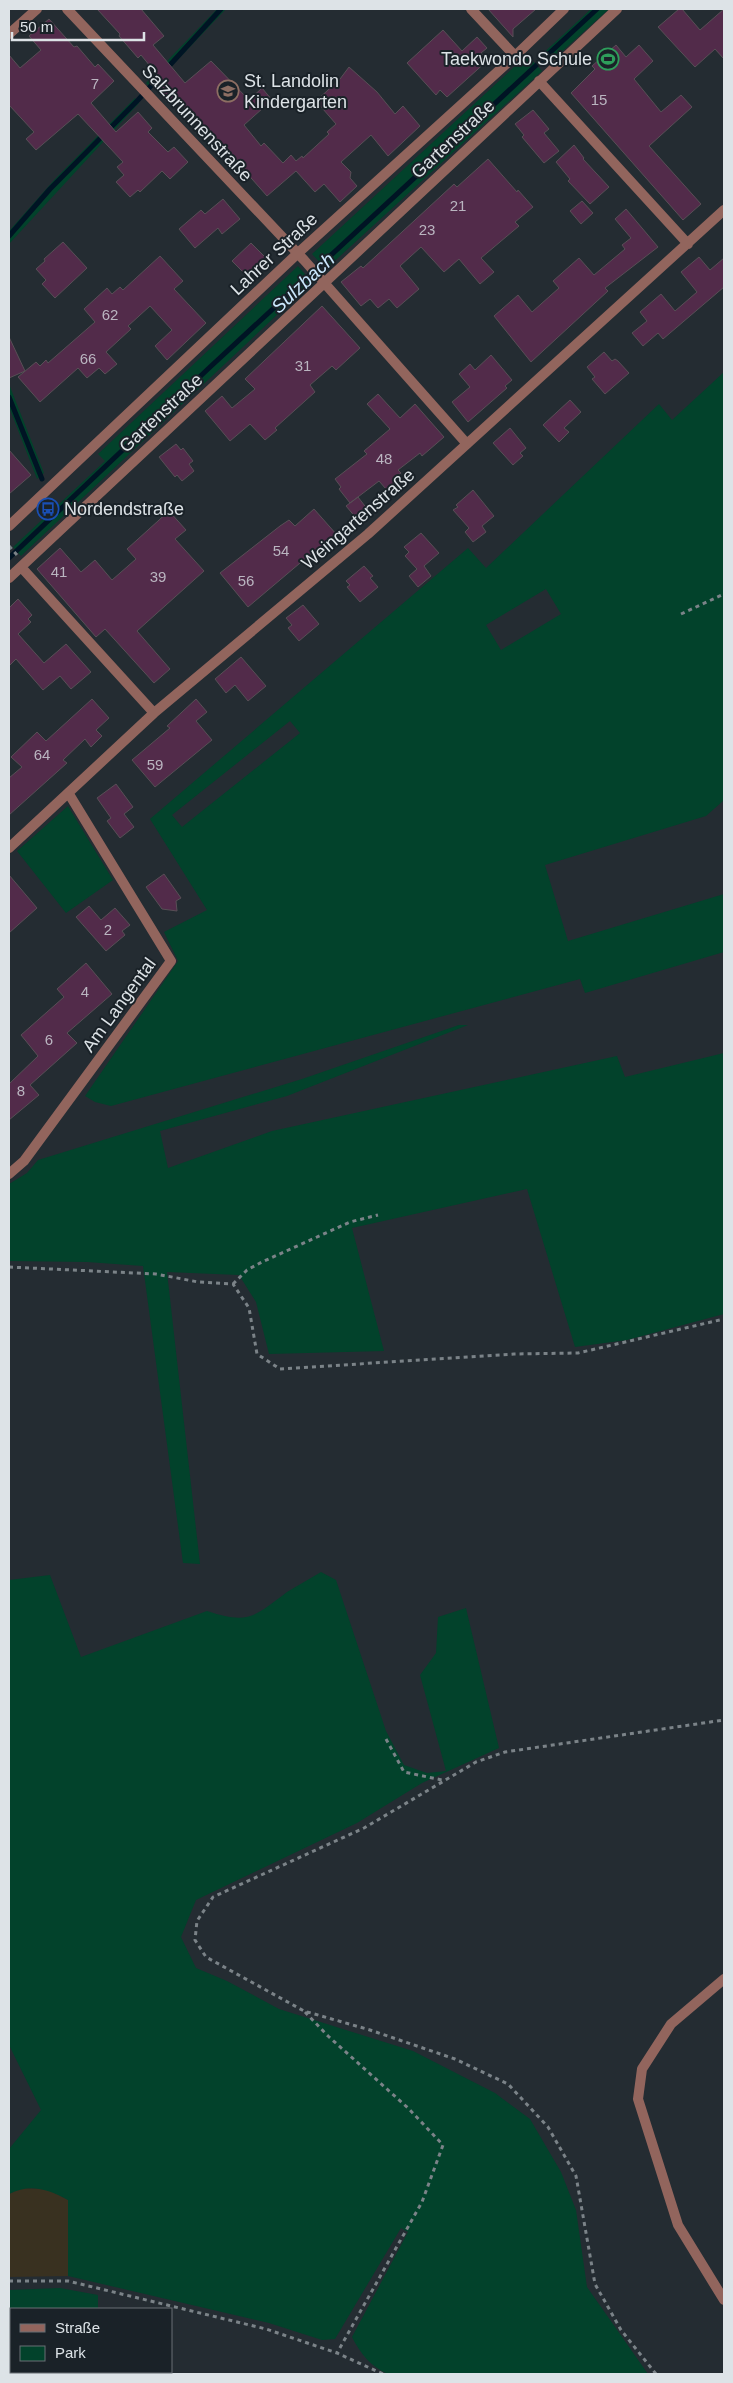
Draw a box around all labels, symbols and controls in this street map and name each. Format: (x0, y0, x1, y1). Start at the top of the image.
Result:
scale bar (12, 10, 145, 42)
text: 50 m (20, 18, 53, 35)
sports icon: Taekwondo Schule (596, 47, 620, 71)
place label: Taekwondo Schule (441, 49, 592, 69)
street label: Salzbrunnenstraße (138, 61, 256, 185)
place label: St. Landolin Kindergarten (244, 71, 347, 112)
house number: 7 (91, 75, 99, 92)
school or university icon: St. Landolin Kindergarten (216, 79, 240, 103)
house number: 15 (591, 91, 607, 108)
street label: Gartenstraße (407, 96, 499, 182)
house number: 21 (450, 197, 466, 214)
street label: Lahrer Straße (227, 209, 321, 299)
house number: 23 (419, 221, 435, 238)
water label: Sulzbach (267, 249, 339, 317)
house number: 62 (102, 306, 118, 323)
house number: 66 (80, 350, 96, 367)
house number: 31 (295, 357, 311, 374)
street label: Gartenstraße (115, 370, 207, 456)
house number: 48 (376, 450, 392, 467)
street label: Weingartenstraße (298, 465, 418, 573)
bus stop icon: Nordendstraße (36, 497, 60, 521)
place label: Nordendstraße (64, 499, 184, 519)
house number: 54 (273, 542, 289, 559)
house number: 41 (51, 563, 67, 580)
house number: 39 (150, 568, 166, 585)
house number: 56 (238, 572, 254, 589)
house number: 64 (34, 746, 50, 763)
house number: 59 (147, 756, 163, 773)
house number: 2 (104, 921, 112, 938)
street label: Am Langental (78, 954, 160, 1056)
house number: 4 (81, 983, 89, 1000)
house number: 6 (45, 1031, 53, 1048)
house number: 8 (17, 1082, 25, 1099)
legend (10, 2308, 172, 2373)
text: Straße (55, 2319, 100, 2336)
text: Park (55, 2344, 86, 2361)

